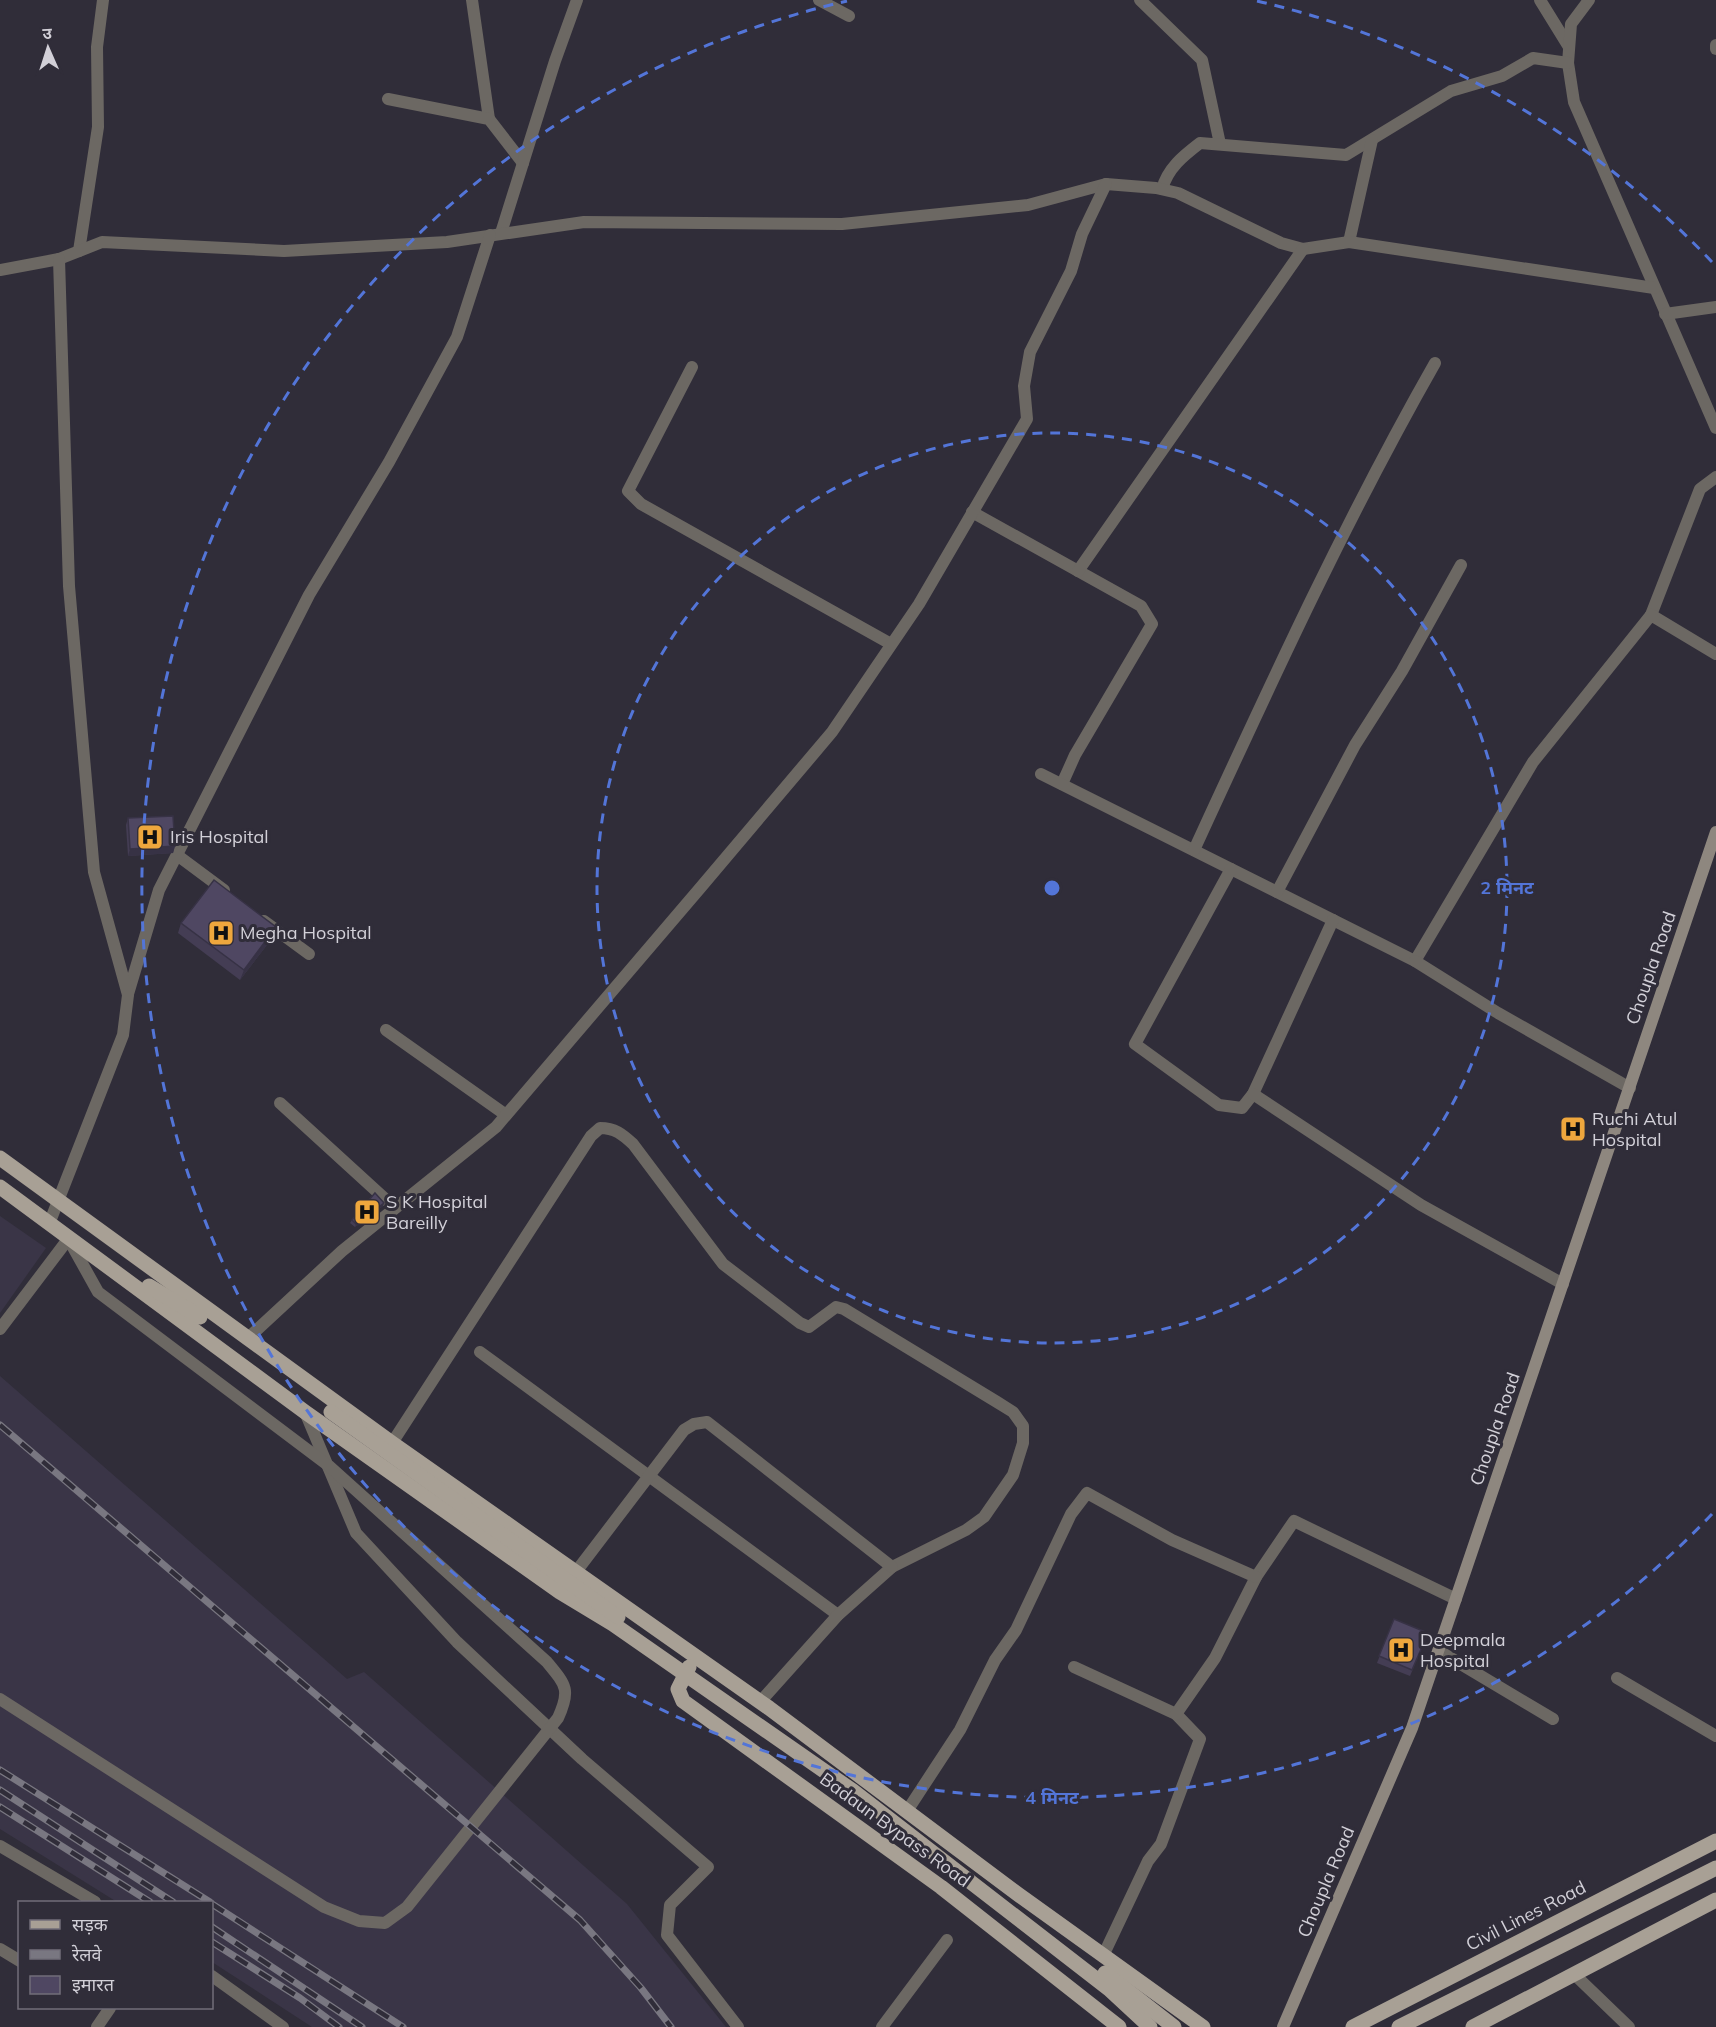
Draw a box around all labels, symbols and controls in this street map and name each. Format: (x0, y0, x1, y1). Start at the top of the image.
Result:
north arrow (18, 18, 78, 78)
text: उ (42, 23, 53, 43)
hospital icon: Iris Hospital (135, 822, 165, 852)
place label: Iris Hospital (170, 825, 269, 848)
text: 2 मिनट (1480, 876, 1534, 899)
centre of rings (1042, 878, 1062, 898)
street label: Choupla Road (1620, 908, 1681, 1027)
hospital icon: Megha Hospital (206, 918, 236, 948)
place label: Megha Hospital (240, 921, 372, 944)
place label: Ruchi Atul Hospital (1592, 1107, 1677, 1151)
hospital icon: Ruchi Atul Hospital (1558, 1114, 1588, 1144)
place label: S K Hospital Bareilly (386, 1190, 487, 1234)
hospital icon: S K Hospital Bareilly (352, 1197, 382, 1227)
street label: Choupla Road (1464, 1369, 1525, 1488)
place label: Deepmala Hospital (1420, 1628, 1506, 1672)
hospital icon: Deepmala Hospital (1386, 1635, 1416, 1665)
street label: Badaun Bypass Road (816, 1767, 975, 1892)
text: 4 मिनट (1025, 1786, 1079, 1809)
street label: Choupla Road (1292, 1823, 1359, 1941)
street label: Civil Lines Road (1462, 1875, 1590, 1956)
legend (18, 1901, 213, 2009)
text: सड़क (72, 1913, 109, 1936)
text: रेलवे (71, 1943, 103, 1966)
text: इमारत (72, 1973, 115, 1996)

